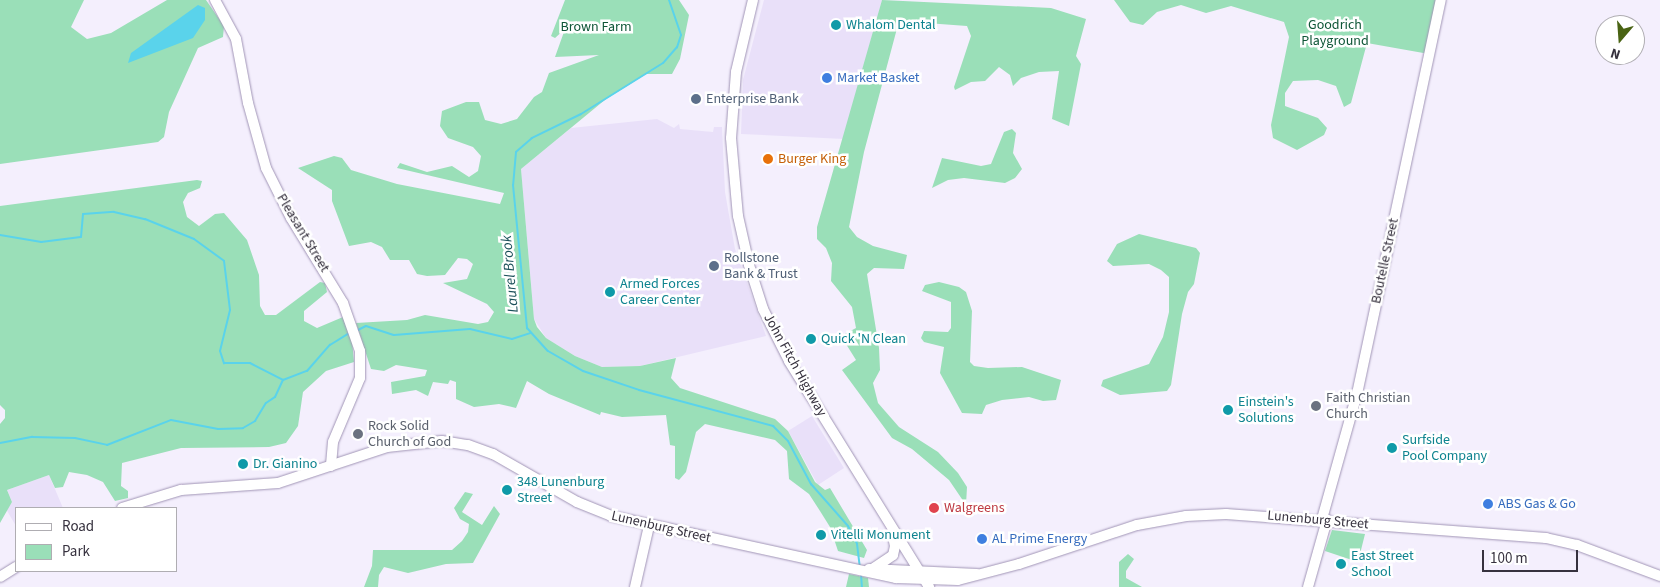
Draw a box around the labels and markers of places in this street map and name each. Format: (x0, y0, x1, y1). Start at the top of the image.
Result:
place label: Whalom Dental (846, 17, 936, 33)
marker: Whalom Dental (830, 19, 842, 31)
place label: Market Basket (837, 70, 919, 86)
marker: Market Basket (821, 72, 833, 84)
place label: Enterprise Bank (706, 91, 799, 107)
marker: Enterprise Bank (690, 93, 702, 105)
place label: Burger King (778, 151, 846, 167)
marker: Burger King (762, 153, 774, 165)
place label: Rollstone Bank & Trust (724, 250, 798, 282)
marker: Rollstone Bank & Trust (708, 260, 720, 272)
place label: Armed Forces Career Center (620, 276, 700, 308)
marker: Armed Forces Career Center (604, 286, 616, 298)
place label: Quick 'N Clean (821, 331, 906, 347)
marker: Quick 'N Clean (805, 333, 817, 345)
place label: Faith Christian Church (1326, 390, 1410, 422)
place label: Einstein's Solutions (1238, 394, 1294, 427)
marker: Faith Christian Church (1310, 400, 1322, 412)
marker: Einstein's Solutions (1222, 404, 1234, 416)
place label: Rock Solid Church of God (368, 418, 451, 451)
marker: Rock Solid Church of God (352, 428, 364, 440)
place label: Surfside Pool Company (1402, 432, 1487, 464)
marker: Surfside Pool Company (1386, 442, 1398, 454)
place label: Dr. Gianino (253, 456, 317, 472)
marker: Dr. Gianino (237, 458, 249, 470)
place label: 348 Lunenburg Street (517, 474, 604, 507)
marker: 348 Lunenburg Street (501, 484, 513, 496)
place label: ABS Gas & Go (1498, 496, 1576, 512)
marker: ABS Gas & Go (1482, 498, 1494, 510)
place label: Walgreens (944, 500, 1005, 516)
marker: Walgreens (928, 502, 940, 514)
place label: Vitelli Monument (831, 527, 931, 543)
marker: Vitelli Monument (815, 529, 827, 541)
place label: AL Prime Energy (992, 531, 1087, 547)
marker: AL Prime Energy (976, 533, 988, 545)
place label: East Street School (1351, 548, 1414, 580)
marker: East Street School (1335, 558, 1347, 570)

